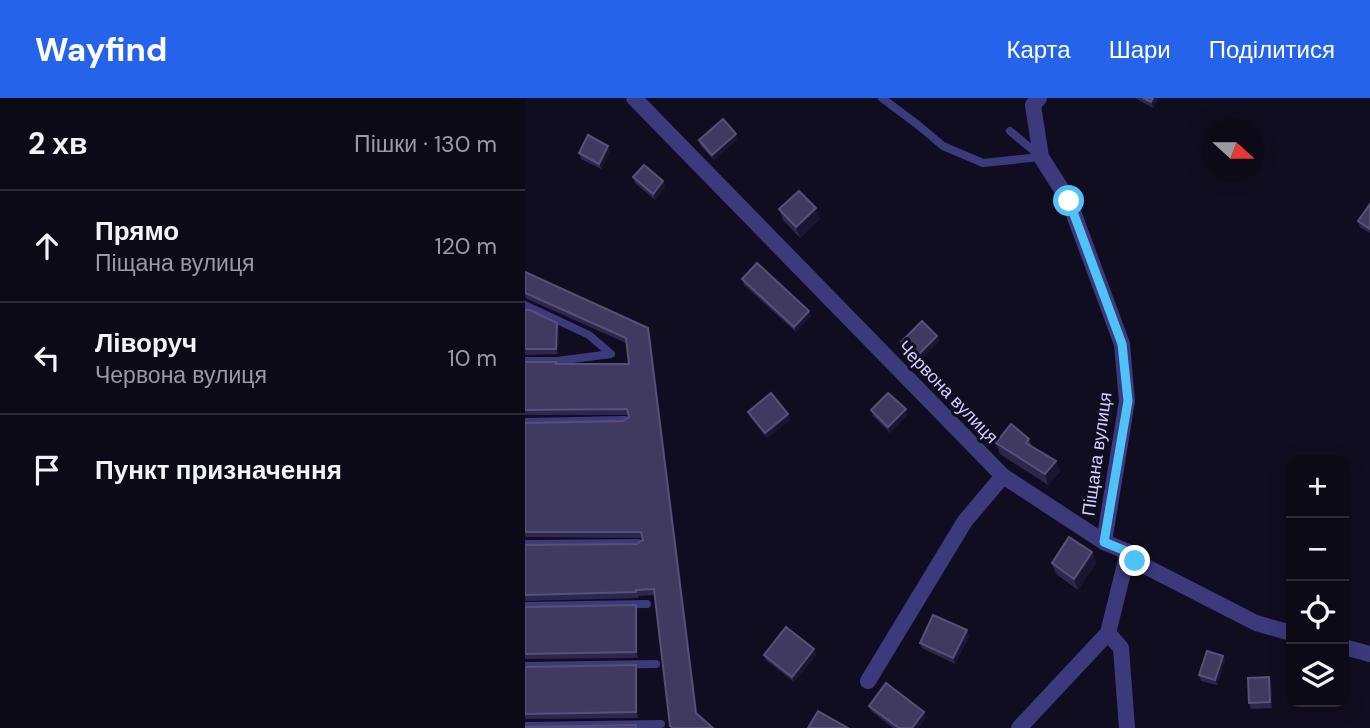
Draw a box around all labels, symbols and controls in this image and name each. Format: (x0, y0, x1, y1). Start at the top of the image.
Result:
text: Wayfind (35, 28, 167, 71)
text: Карта (1006, 34, 1071, 65)
text: Шари (1109, 34, 1171, 65)
text: Поділитися (1209, 34, 1335, 65)
north arrow (1202, 119, 1265, 182)
text: 2 хв (28, 124, 88, 163)
text: Пішки · 130 m (354, 129, 497, 159)
route start (1053, 185, 1084, 216)
text: Прямо (95, 214, 179, 248)
icon: ahead (28, 227, 66, 265)
text: 120 m (434, 231, 497, 261)
text: Піщана вулиця (95, 248, 255, 278)
text: Ліворуч (95, 326, 197, 360)
street label: Червона вулиця (893, 335, 1003, 449)
icon: left (28, 339, 66, 377)
text: 10 m (447, 343, 497, 373)
text: Червона вулиця (95, 360, 267, 390)
street label: Піщана вулиця (1076, 390, 1118, 518)
icon: arrive (28, 451, 66, 489)
text: Пункт призначення (95, 453, 342, 487)
map controls (1286, 455, 1349, 707)
button: + (1286, 455, 1349, 518)
button: − (1286, 518, 1349, 581)
route end (1119, 545, 1150, 576)
button: locate (1286, 581, 1349, 644)
button: layers (1286, 644, 1349, 707)

